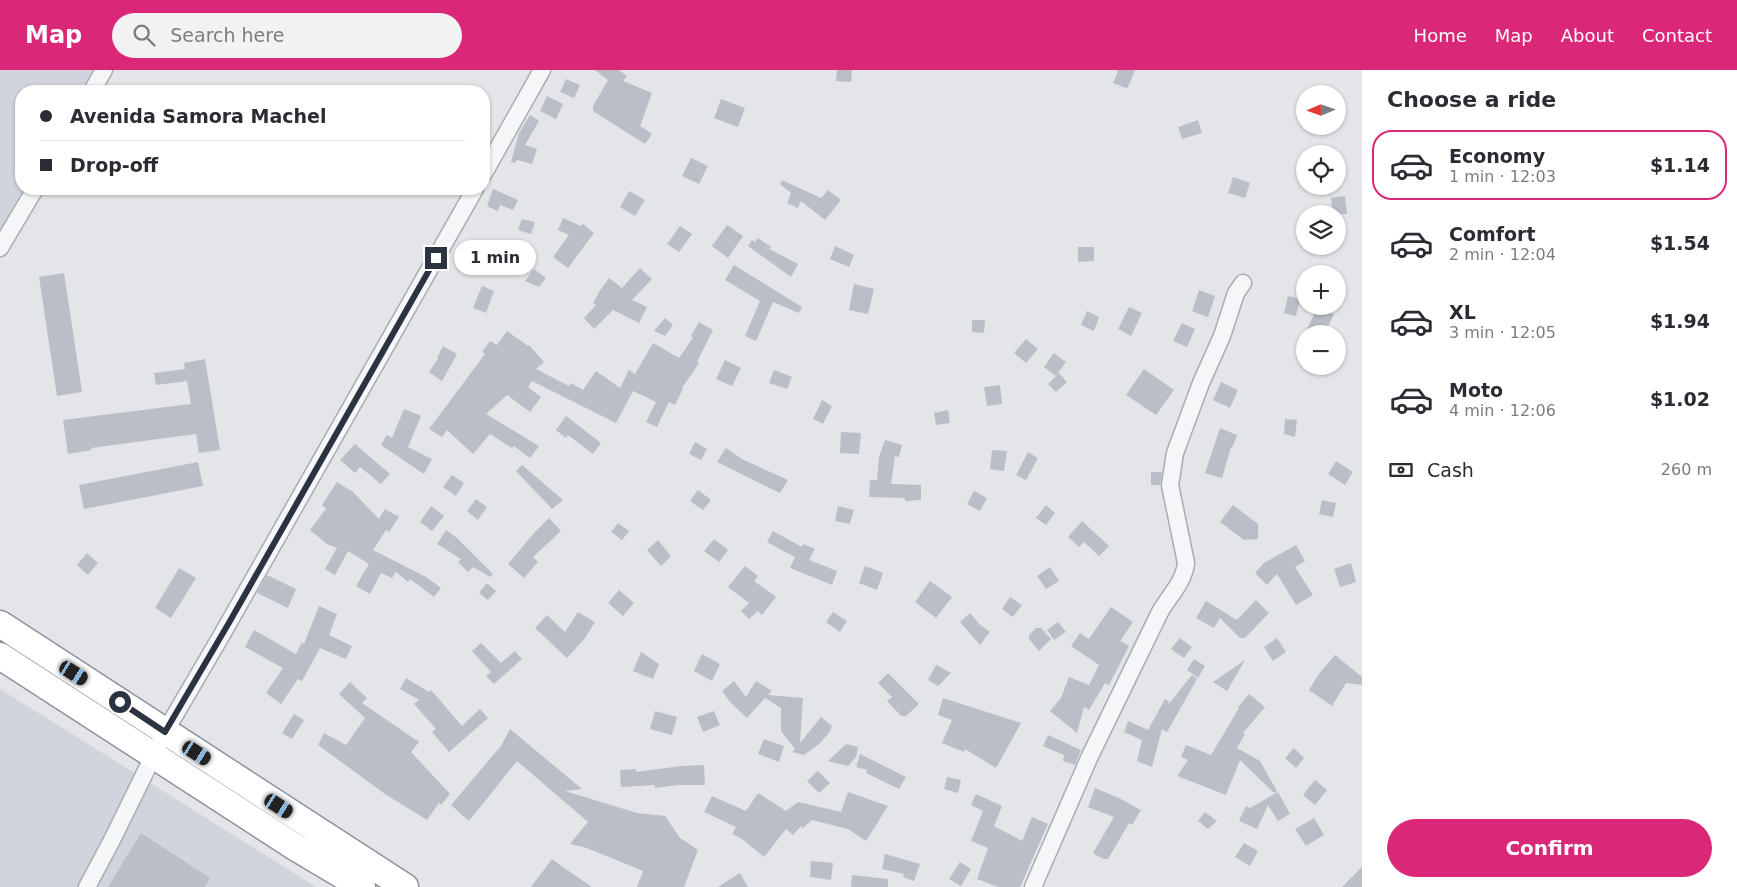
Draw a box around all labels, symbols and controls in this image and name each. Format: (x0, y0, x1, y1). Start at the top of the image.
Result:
search box (112, 13, 462, 58)
text: Map (25, 21, 82, 49)
icon: search (130, 21, 158, 49)
text: Search here (170, 24, 284, 46)
text: Home (1414, 25, 1467, 46)
text: Map (1495, 25, 1533, 46)
text: About (1561, 25, 1614, 46)
text: Contact (1642, 25, 1712, 46)
north arrow (1296, 85, 1346, 135)
map controls (1296, 85, 1346, 375)
text: Choose a ride (1387, 87, 1556, 112)
text: Avenida Samora Machel (70, 105, 326, 127)
icon: car (1389, 143, 1434, 188)
button: locate (1296, 145, 1346, 195)
text: Economy (1449, 145, 1545, 167)
text: Drop-off (70, 154, 158, 176)
text: $1.14 (1650, 154, 1710, 176)
text: 1 min · 12:03 (1449, 167, 1556, 186)
button: layers (1296, 205, 1346, 255)
icon: car (1389, 221, 1434, 266)
text: Comfort (1449, 223, 1536, 245)
text: $1.54 (1650, 232, 1710, 254)
callout: 1 min (454, 240, 536, 276)
text: 2 min · 12:04 (1449, 245, 1556, 264)
route end (425, 247, 447, 269)
text: 1 min (470, 248, 520, 267)
button: + (1296, 265, 1346, 315)
icon: car (1389, 299, 1434, 344)
text: XL (1449, 301, 1476, 323)
text: $1.94 (1650, 310, 1710, 332)
text: 3 min · 12:05 (1449, 323, 1556, 342)
button: − (1296, 325, 1346, 375)
icon: car (1389, 377, 1434, 422)
text: Moto (1449, 379, 1503, 401)
text: $1.02 (1650, 388, 1710, 410)
text: 4 min · 12:06 (1449, 401, 1556, 420)
icon: cash (1387, 456, 1415, 484)
text: Cash (1427, 459, 1474, 481)
text: 260 m (1661, 460, 1712, 479)
car (57, 659, 90, 687)
route start (109, 691, 131, 713)
car (180, 739, 213, 767)
car (262, 792, 295, 820)
button: Confirm (1387, 819, 1712, 877)

